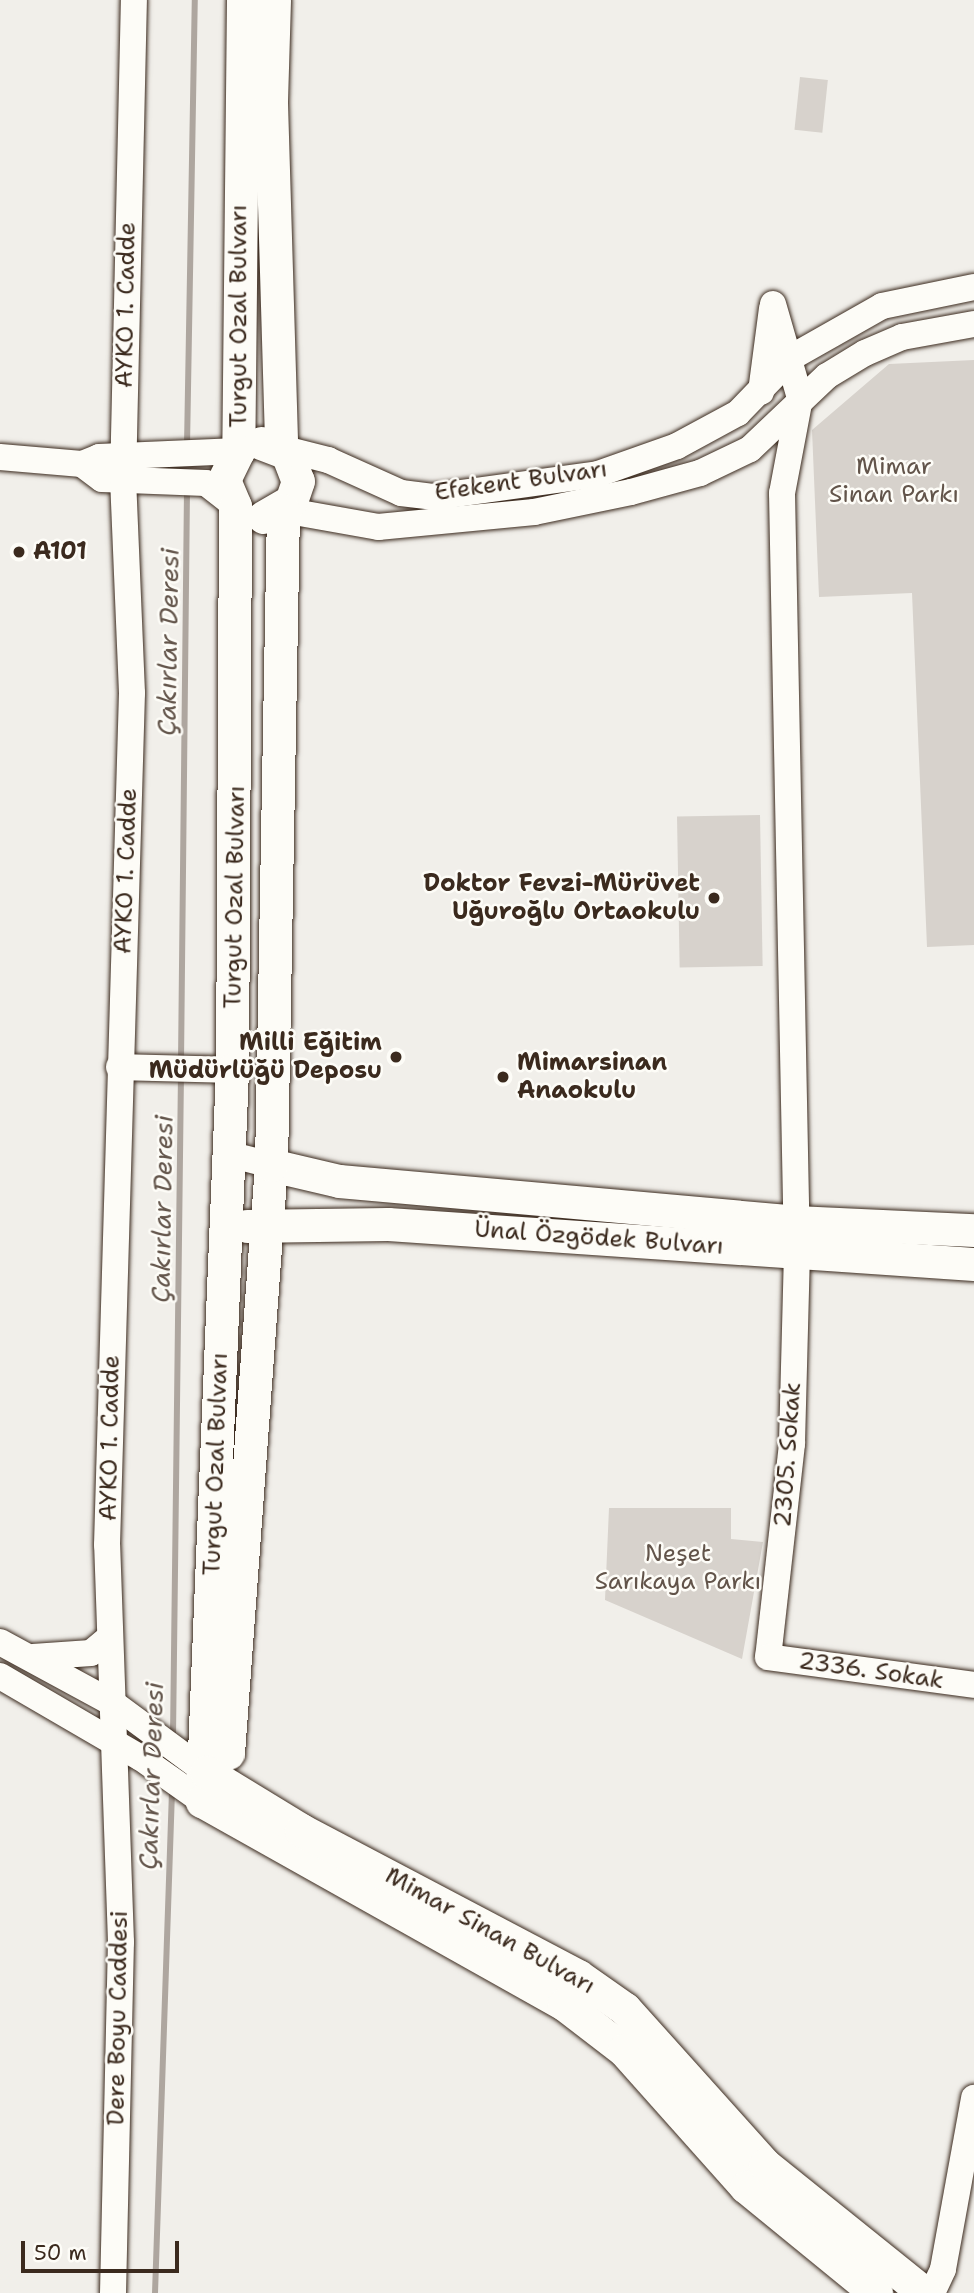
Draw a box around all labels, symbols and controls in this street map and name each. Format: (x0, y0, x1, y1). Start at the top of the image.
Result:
street label: Turgut Ozal Bulvarı (225, 204, 253, 428)
street label: AYKO 1. Cadde (110, 222, 142, 388)
park label: Mimar Sinan Parkı (829, 453, 959, 509)
street label: Efekent Bulvarı (433, 455, 609, 507)
place label: A101 (33, 538, 87, 566)
marker: A101 (11, 544, 27, 560)
water label: Çakırlar Deresi (151, 548, 185, 736)
street label: Turgut Ozal Bulvarı (219, 785, 251, 1009)
street label: AYKO 1. Cadde (109, 787, 143, 955)
place label: Doktor Fevzi-Mürüvet Uğuroğlu Ortaokulu (423, 870, 700, 926)
marker: Doktor Fevzi-Mürüvet Uğuroğlu Ortaokulu (706, 890, 722, 906)
place label: Milli Eğitim Müdürlüğü Deposu (149, 1029, 382, 1085)
marker: Milli Eğitim Müdürlüğü Deposu (388, 1049, 404, 1065)
place label: Mimarsinan Anaokulu (517, 1049, 667, 1105)
marker: Mimarsinan Anaokulu (495, 1069, 511, 1085)
water label: Çakırlar Deresi (145, 1115, 179, 1303)
street label: Ünal Özgödek Bulvarı (473, 1215, 725, 1261)
street label: Turgut Ozal Bulvarı (198, 1352, 234, 1576)
street label: AYKO 1. Cadde (94, 1355, 126, 1521)
street label: 2305. Sokak (769, 1381, 807, 1529)
park label: Neşet Sarıkaya Parkı (595, 1540, 761, 1596)
street label: 2336. Sokak (797, 1647, 945, 1695)
water label: Çakırlar Deresi (132, 1681, 170, 1871)
street label: Mimar Sinan Bulvarı (380, 1861, 600, 2001)
street label: Dere Boyu Caddesi (102, 1910, 134, 2126)
scale bar (24, 2226, 182, 2270)
text: 50 m (34, 2239, 87, 2267)

